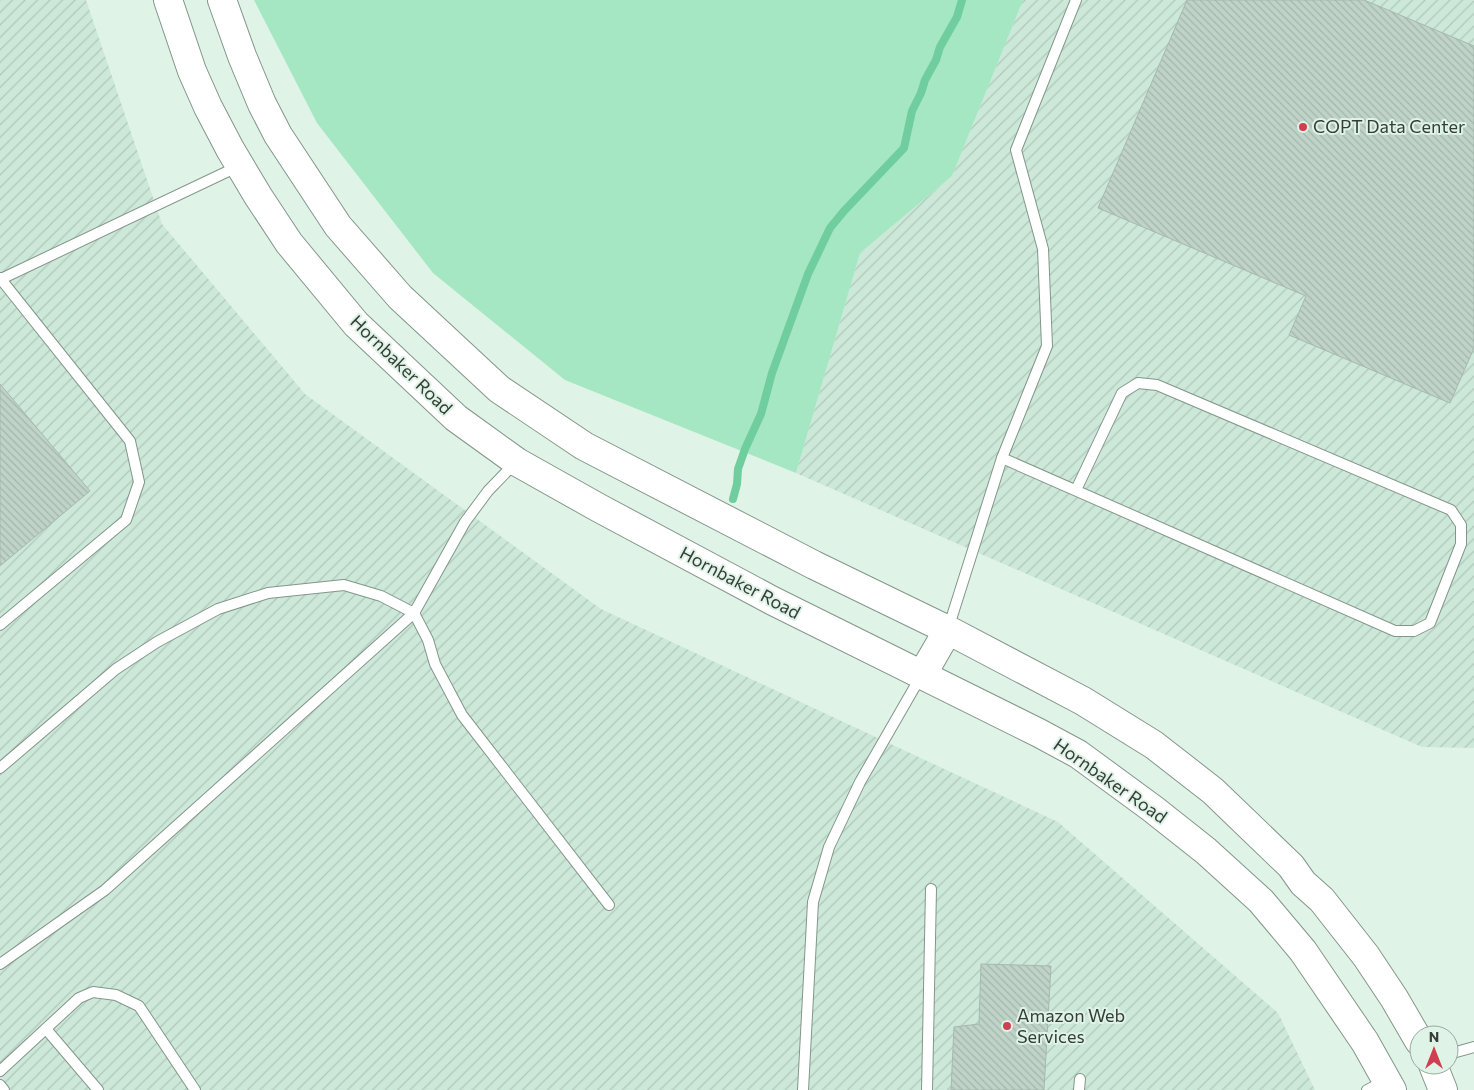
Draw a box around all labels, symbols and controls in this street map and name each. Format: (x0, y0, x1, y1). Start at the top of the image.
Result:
place label: COPT Data Center (1313, 115, 1465, 137)
marker: COPT Data Center (1297, 121, 1309, 133)
street label: Hornbaker Road (346, 310, 457, 419)
street label: Hornbaker Road (676, 541, 804, 623)
street label: Hornbaker Road (1050, 733, 1171, 827)
place label: Amazon Web Services (1017, 1004, 1125, 1047)
marker: Amazon Web Services (1001, 1020, 1013, 1032)
north arrow (1409, 1025, 1459, 1075)
text: N (1429, 1028, 1439, 1045)

